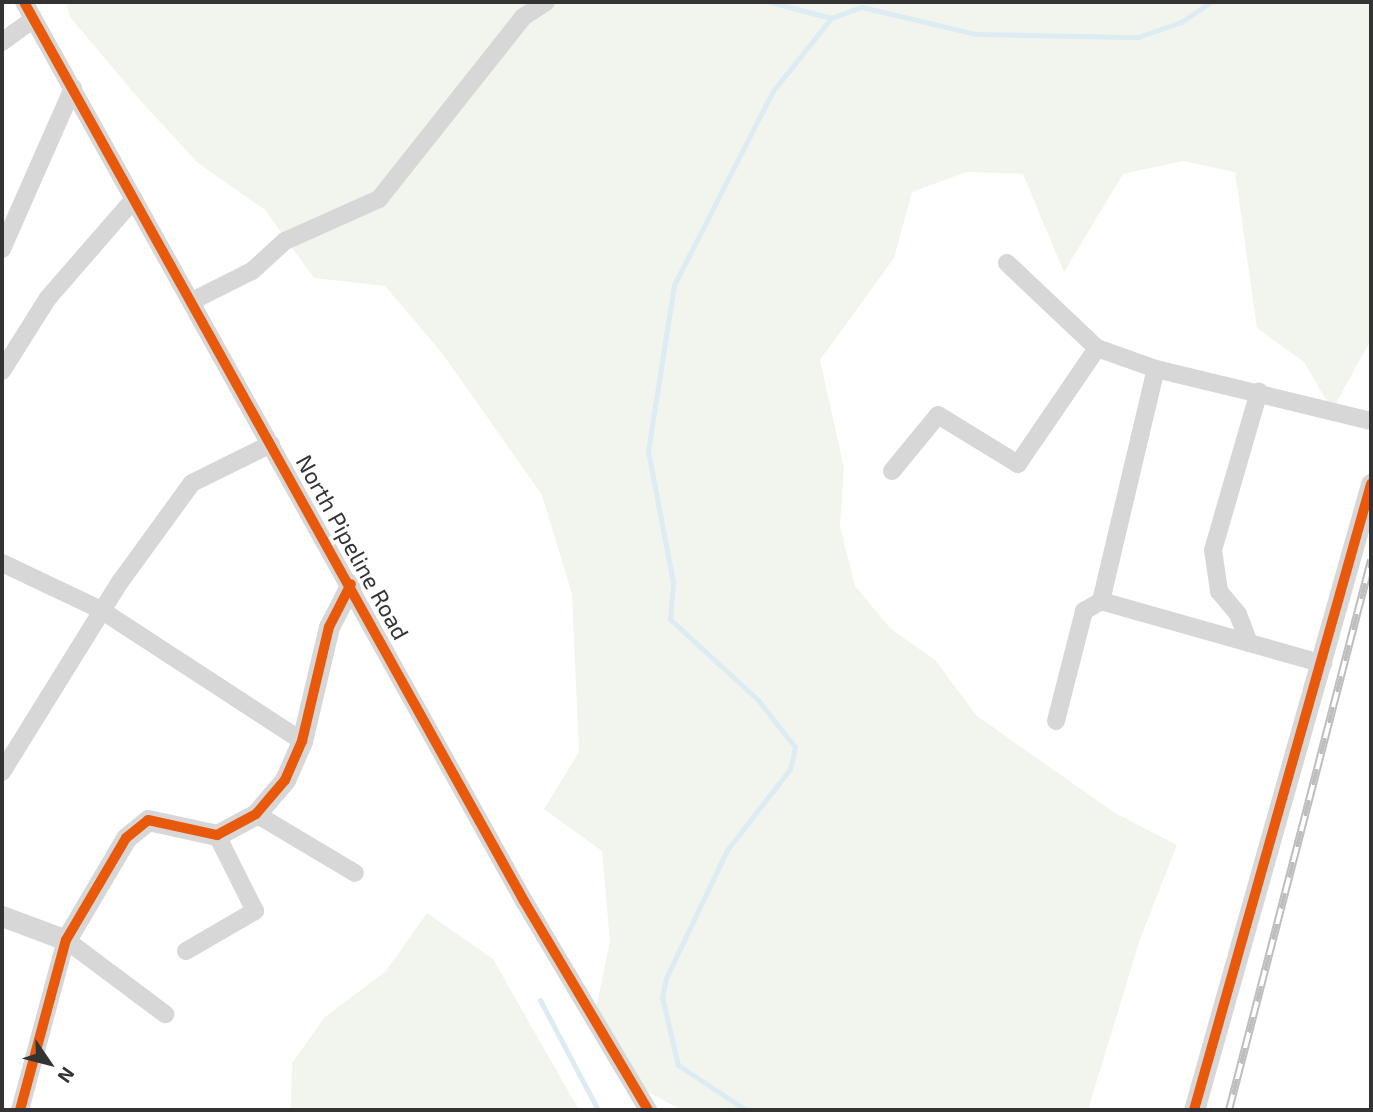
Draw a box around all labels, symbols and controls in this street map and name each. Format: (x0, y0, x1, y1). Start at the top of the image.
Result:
street label: North Pipeline Road (291, 450, 415, 644)
north arrow (14, 1028, 84, 1098)
text: N (53, 1063, 80, 1088)

